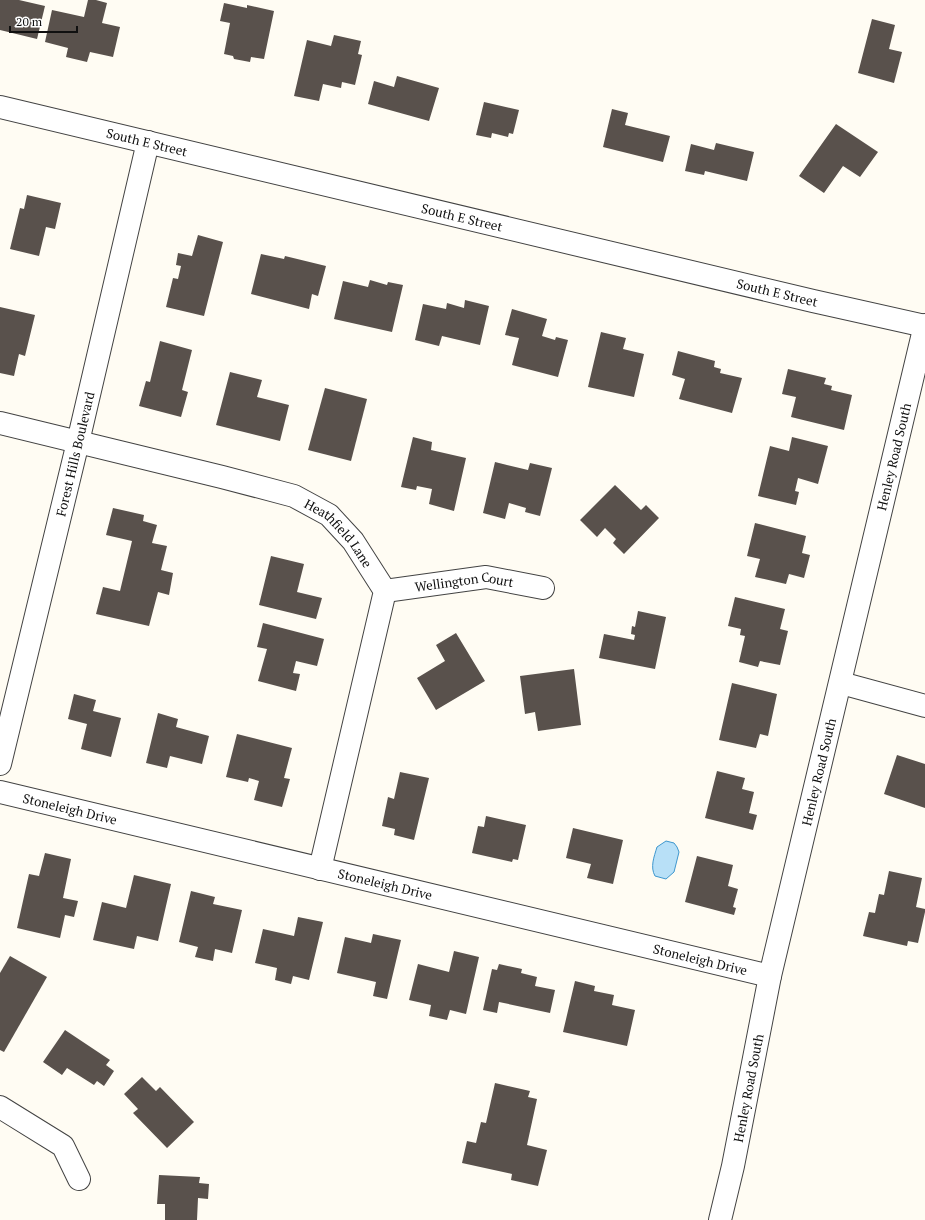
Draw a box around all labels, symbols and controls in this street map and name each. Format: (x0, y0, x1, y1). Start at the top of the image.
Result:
scale bar (10, 8, 77, 34)
text: 20 m (16, 14, 43, 29)
street label: South E Street (105, 124, 189, 160)
street label: South E Street (420, 199, 505, 236)
street label: South E Street (735, 274, 820, 311)
street label: Forest Hills Boulevard (51, 390, 98, 518)
street label: Henley Road South (872, 401, 915, 512)
street label: Heathfield Lane (301, 494, 377, 571)
street label: Wellington Court (414, 568, 515, 596)
street label: Henley Road South (797, 716, 840, 827)
street label: Stoneleigh Drive (21, 789, 119, 829)
street label: Stoneleigh Drive (336, 864, 434, 904)
street label: Stoneleigh Drive (651, 939, 749, 979)
street label: Henley Road South (729, 1032, 768, 1144)

